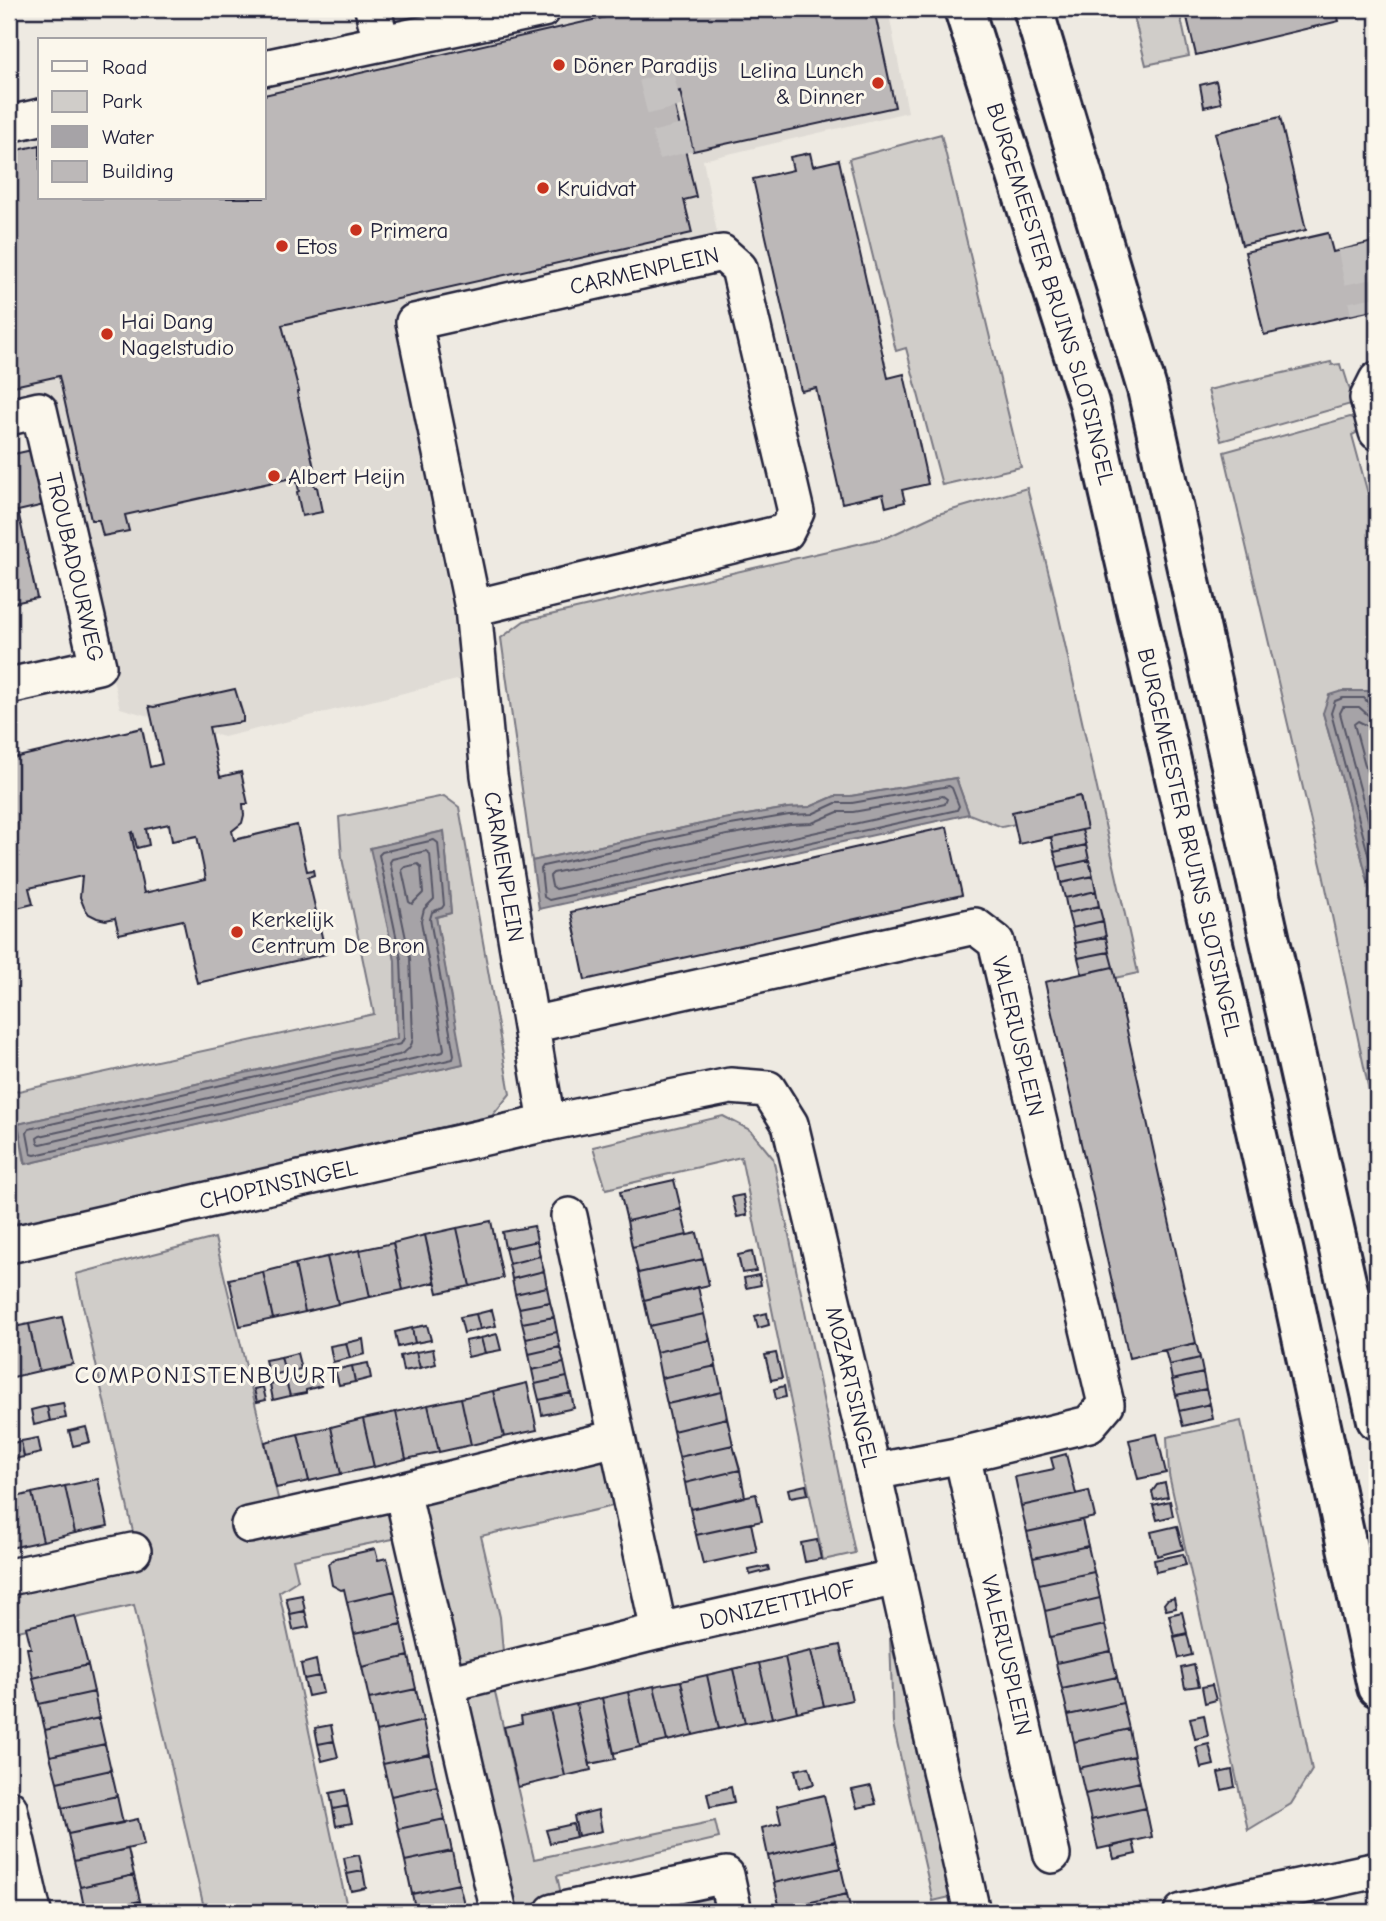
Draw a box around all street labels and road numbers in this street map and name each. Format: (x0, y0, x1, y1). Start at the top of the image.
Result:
street label: BURGEMEESTER BRUINS SLOTSINGEL (981, 99, 1121, 488)
street label: CARMENPLEIN (567, 241, 721, 300)
street label: TROUBADOURWEG (40, 470, 110, 664)
street label: BURGEMEESTER BRUINS SLOTSINGEL (1132, 645, 1247, 1040)
street label: CARMENPLEIN (478, 789, 530, 944)
street label: VALERIUSPLEIN (986, 953, 1050, 1119)
street label: CHOPINSINGEL (197, 1153, 360, 1215)
street label: MOZARTSINGEL (820, 1304, 885, 1470)
street label: VALERIUSPLEIN (976, 1572, 1038, 1738)
street label: DONIZETTIHOF (697, 1573, 859, 1635)

